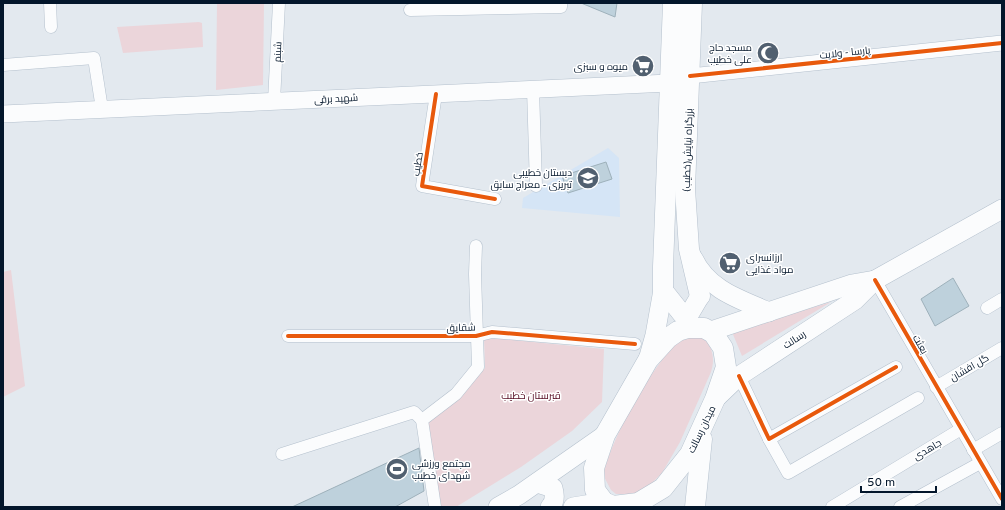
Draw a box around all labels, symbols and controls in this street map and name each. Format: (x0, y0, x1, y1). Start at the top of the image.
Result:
mosque icon: مسجد حاج علی خطیب (755, 40, 781, 66)
street label: شبنم (271, 41, 286, 63)
place label: مسجد حاج علی خطیب (708, 42, 752, 67)
street label: پارسا - ولایت (819, 44, 871, 63)
supermarket icon: میوه و سبزی (630, 53, 656, 79)
place label: میوه و سبزی (574, 61, 628, 74)
street label: شهید برقی (314, 92, 358, 107)
street label: بزرگراه نیایش(خطیب) (681, 108, 696, 192)
street label: خطیب (410, 151, 427, 177)
school or university icon: دبستان خطیبی تبریزی - معراج سابق (575, 165, 601, 191)
place label: دبستان خطیبی تبریزی - معراج سابق (491, 167, 572, 192)
supermarket icon: ارزانسرای مواد غذایی (717, 250, 743, 276)
place label: ارزانسرای مواد غذایی (746, 252, 794, 277)
street label: شقایق (446, 321, 476, 336)
street label: رسالت (781, 328, 809, 352)
street label: بعثت (909, 333, 930, 357)
street label: گل افشان (948, 352, 992, 385)
park label: قبرستان خطیب (501, 390, 561, 403)
street label: میدان رسالت (685, 404, 719, 456)
street label: جاهدی (911, 437, 944, 464)
sports icon: مجتمع ورزشی شهدای خطیب (384, 456, 410, 482)
place label: مجتمع ورزشی شهدای خطیب (412, 458, 471, 483)
scale bar (861, 468, 936, 494)
text: 50 m (867, 475, 895, 491)

